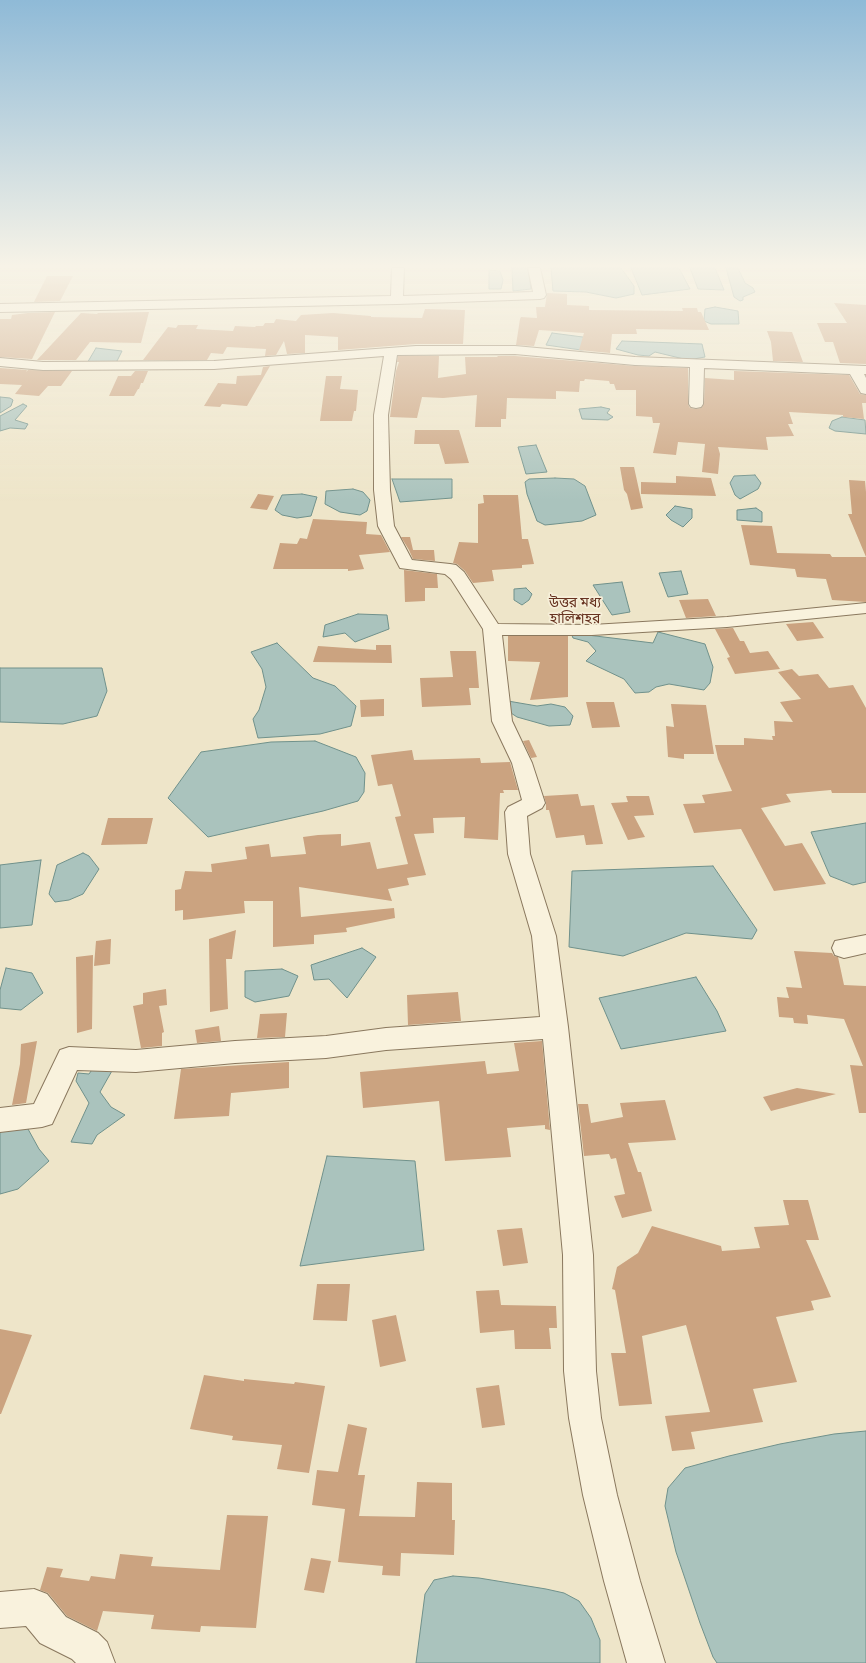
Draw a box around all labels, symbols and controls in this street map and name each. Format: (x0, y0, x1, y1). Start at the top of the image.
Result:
district label: উত্তর মধ্য হালিশহর (549, 595, 601, 628)

